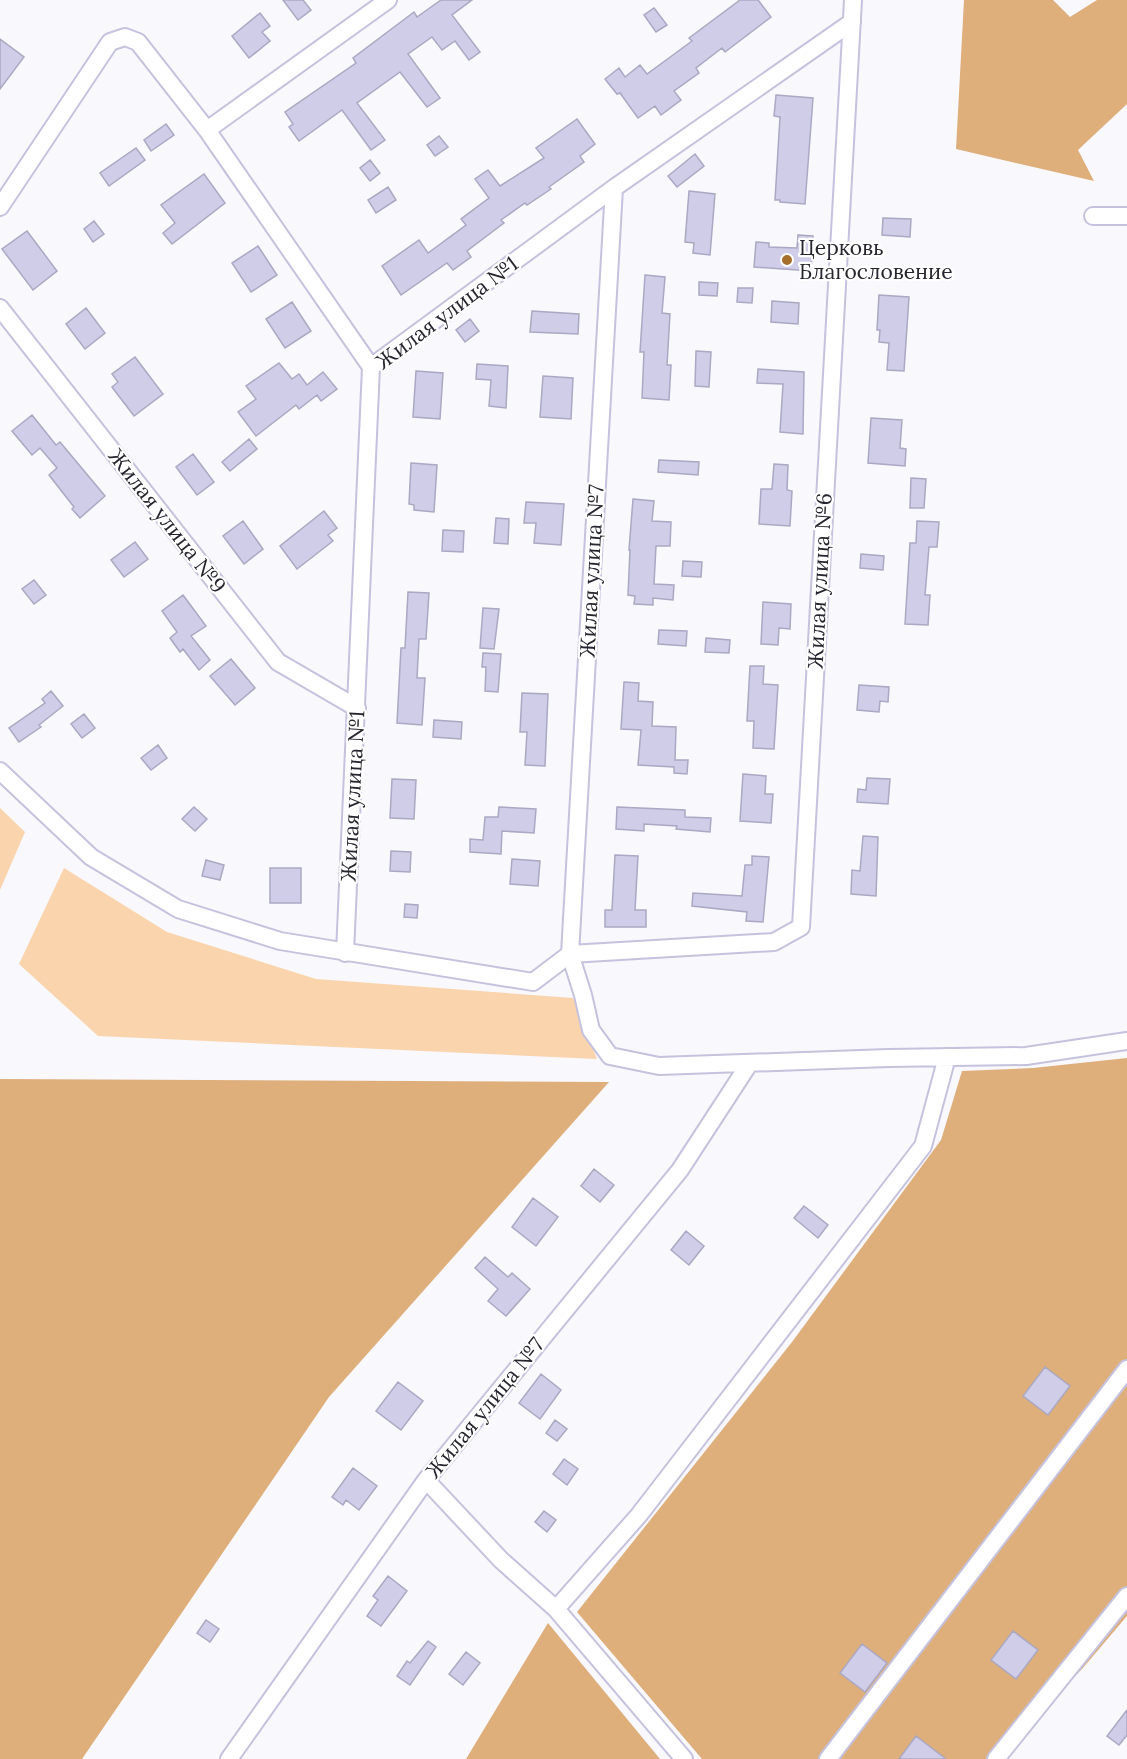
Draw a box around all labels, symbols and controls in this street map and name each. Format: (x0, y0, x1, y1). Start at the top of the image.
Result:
place label: Церковь Благословение (799, 234, 953, 285)
street label: Жилая улица №1 (370, 250, 523, 375)
marker: Церковь Благословение (780, 253, 794, 267)
street label: Жилая улица №9 (103, 443, 232, 598)
street label: Жилая улица №7 (573, 483, 610, 658)
street label: Жилая улица №6 (801, 492, 838, 670)
street label: Жилая улица №1 (335, 710, 370, 882)
street label: Жилая улица №7 (420, 1332, 550, 1484)

